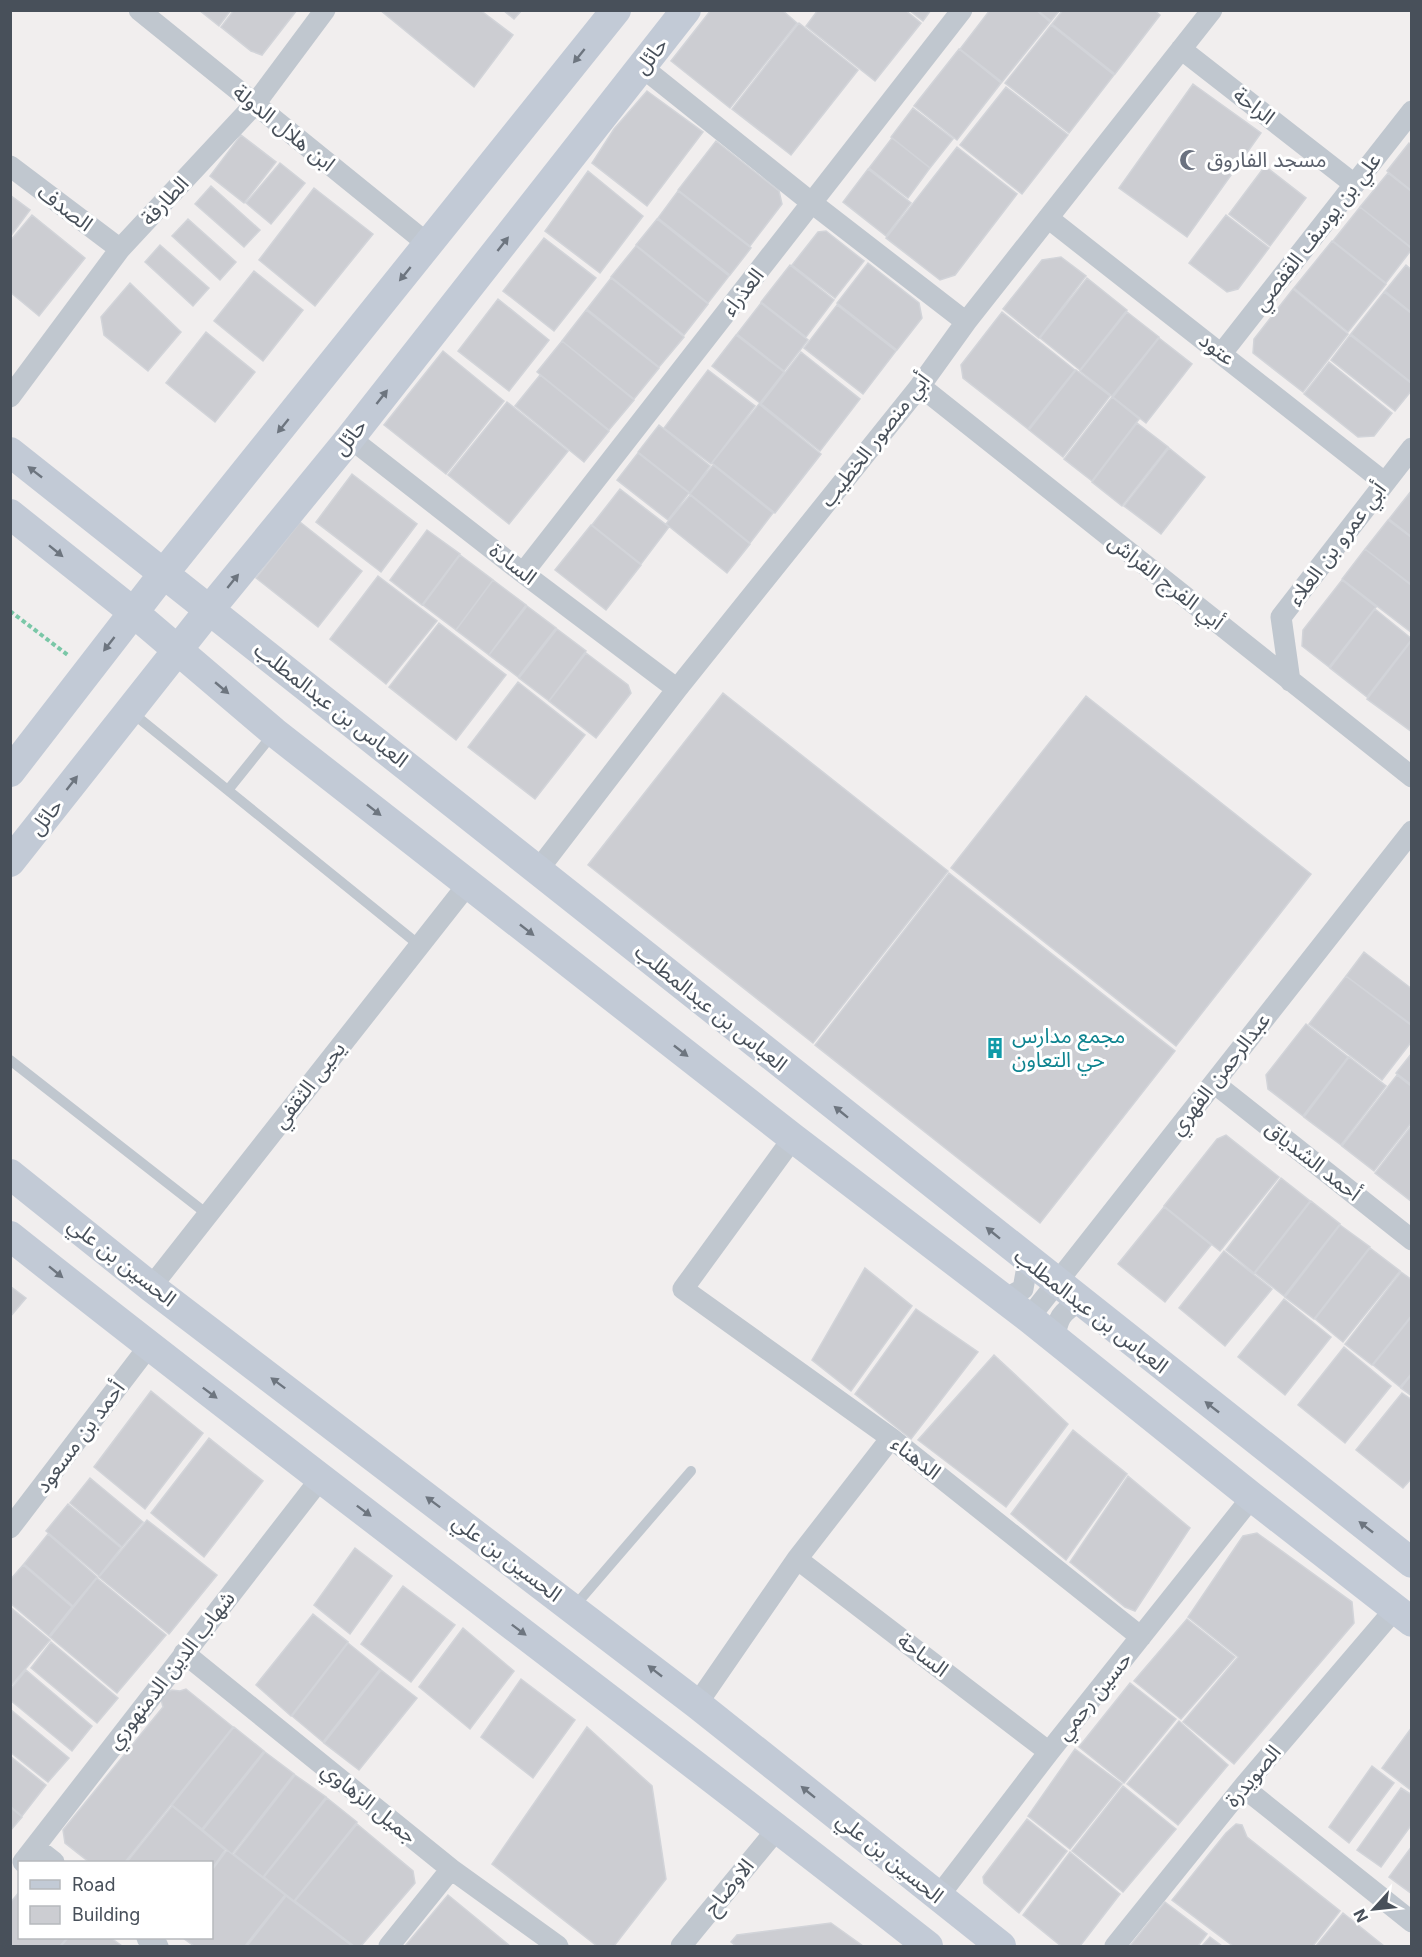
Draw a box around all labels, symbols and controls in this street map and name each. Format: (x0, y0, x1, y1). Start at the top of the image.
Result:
street label: حائل (629, 32, 673, 79)
one-way arrow (573, 48, 586, 64)
street label: ابن هلال الدولة (228, 79, 340, 176)
street label: الراحة (1229, 82, 1280, 130)
place label: مسجد الفاروق (1207, 147, 1327, 172)
mosque icon: مسجد الفاروق (1178, 148, 1202, 172)
street label: علي بن يوسف القفصي (1247, 148, 1389, 318)
street label: الطارفة (136, 171, 194, 230)
street label: الصدف (33, 179, 98, 236)
one-way arrow (496, 236, 508, 251)
street label: العذراء (716, 263, 769, 320)
one-way arrow (400, 267, 412, 282)
street label: عتود (1195, 327, 1240, 370)
street label: أبي منصور الخطيب (815, 368, 938, 514)
one-way arrow (376, 389, 389, 405)
street label: حائل (327, 413, 372, 460)
one-way arrow (276, 418, 289, 434)
one-way arrow (28, 467, 43, 479)
street label: أبي عمرو بن العلاء (1282, 477, 1394, 613)
street label: أبي الفرج الفراش (1101, 529, 1229, 637)
street label: السادة (485, 537, 542, 590)
one-way arrow (48, 544, 64, 557)
one-way arrow (226, 573, 239, 589)
one-way arrow (103, 637, 115, 652)
street label: العباس بن عبدالمطلب (249, 637, 413, 773)
one-way arrow (214, 681, 229, 694)
one-way arrow (66, 775, 79, 791)
street label: حائل (24, 793, 68, 840)
one-way arrow (366, 804, 382, 817)
one-way arrow (520, 924, 535, 936)
street label: العباس بن عبدالمطلب (630, 939, 792, 1077)
street label: عبدالرحمن الفهري (1164, 1008, 1278, 1142)
place label: مجمع مدارس حي التعاون (1012, 1023, 1125, 1076)
street label: يحيى الثقفي (267, 1036, 353, 1136)
building icon: مجمع مدارس حي التعاون (983, 1036, 1007, 1060)
one-way arrow (673, 1044, 689, 1057)
one-way arrow (833, 1105, 849, 1118)
street label: أحمد الشدياق (1260, 1115, 1366, 1206)
street label: الحسين بن علي (61, 1212, 181, 1315)
one-way arrow (986, 1228, 1001, 1240)
street label: العباس بن عبدالمطلب (1009, 1243, 1173, 1379)
one-way arrow (48, 1266, 64, 1279)
street label: أحمد بن مسعود (30, 1376, 130, 1497)
one-way arrow (270, 1377, 286, 1390)
one-way arrow (202, 1386, 217, 1398)
one-way arrow (1204, 1400, 1220, 1413)
street label: الدهناء (887, 1431, 946, 1485)
one-way arrow (426, 1496, 441, 1508)
one-way arrow (357, 1505, 372, 1517)
street label: الحسين بن علي (446, 1509, 567, 1610)
one-way arrow (1358, 1522, 1373, 1534)
street label: شهاب الدين الدمنهوري (101, 1586, 243, 1756)
one-way arrow (511, 1623, 527, 1636)
street label: الساحة (893, 1627, 954, 1682)
street label: حسين رحمي (1051, 1647, 1140, 1747)
one-way arrow (647, 1666, 662, 1678)
street label: الصويدرة (1220, 1740, 1286, 1812)
street label: جميل الزهاوي (314, 1757, 422, 1852)
one-way arrow (800, 1786, 816, 1799)
street label: الحسين بن علي (830, 1807, 949, 1911)
street label: الاوضاح (698, 1854, 761, 1922)
legend (18, 1861, 213, 1939)
text: Road (72, 1874, 115, 1895)
north arrow (1344, 1879, 1404, 1939)
text: Building (72, 1904, 140, 1925)
text: N (1349, 1906, 1372, 1926)

